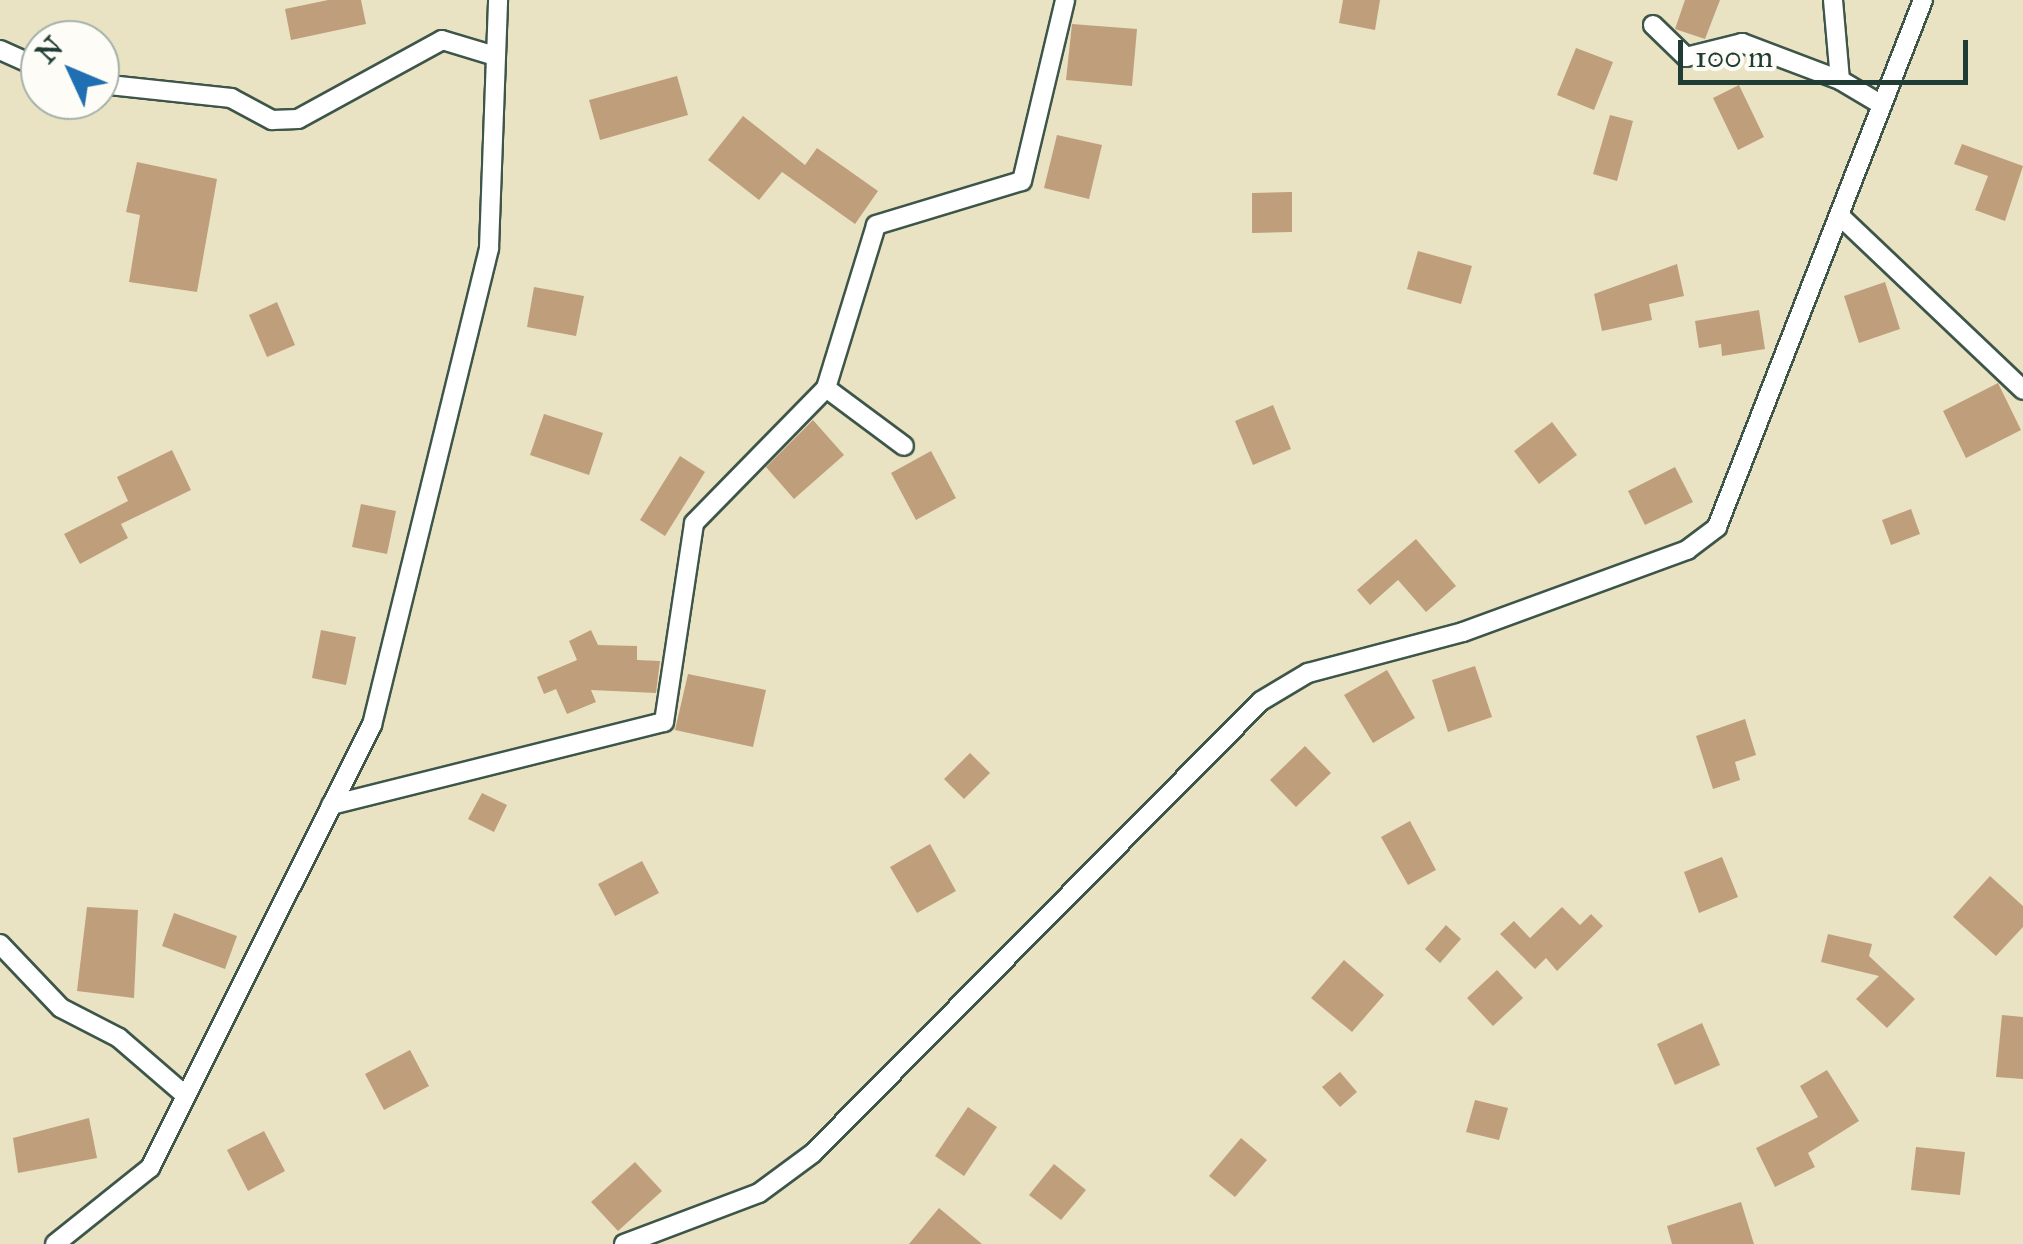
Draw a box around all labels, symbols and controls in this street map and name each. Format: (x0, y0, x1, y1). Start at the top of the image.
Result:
north arrow (20, 20, 120, 120)
scale bar (1683, 20, 1973, 82)
text: N (29, 30, 70, 71)
text: 100 m (1695, 39, 1773, 75)

